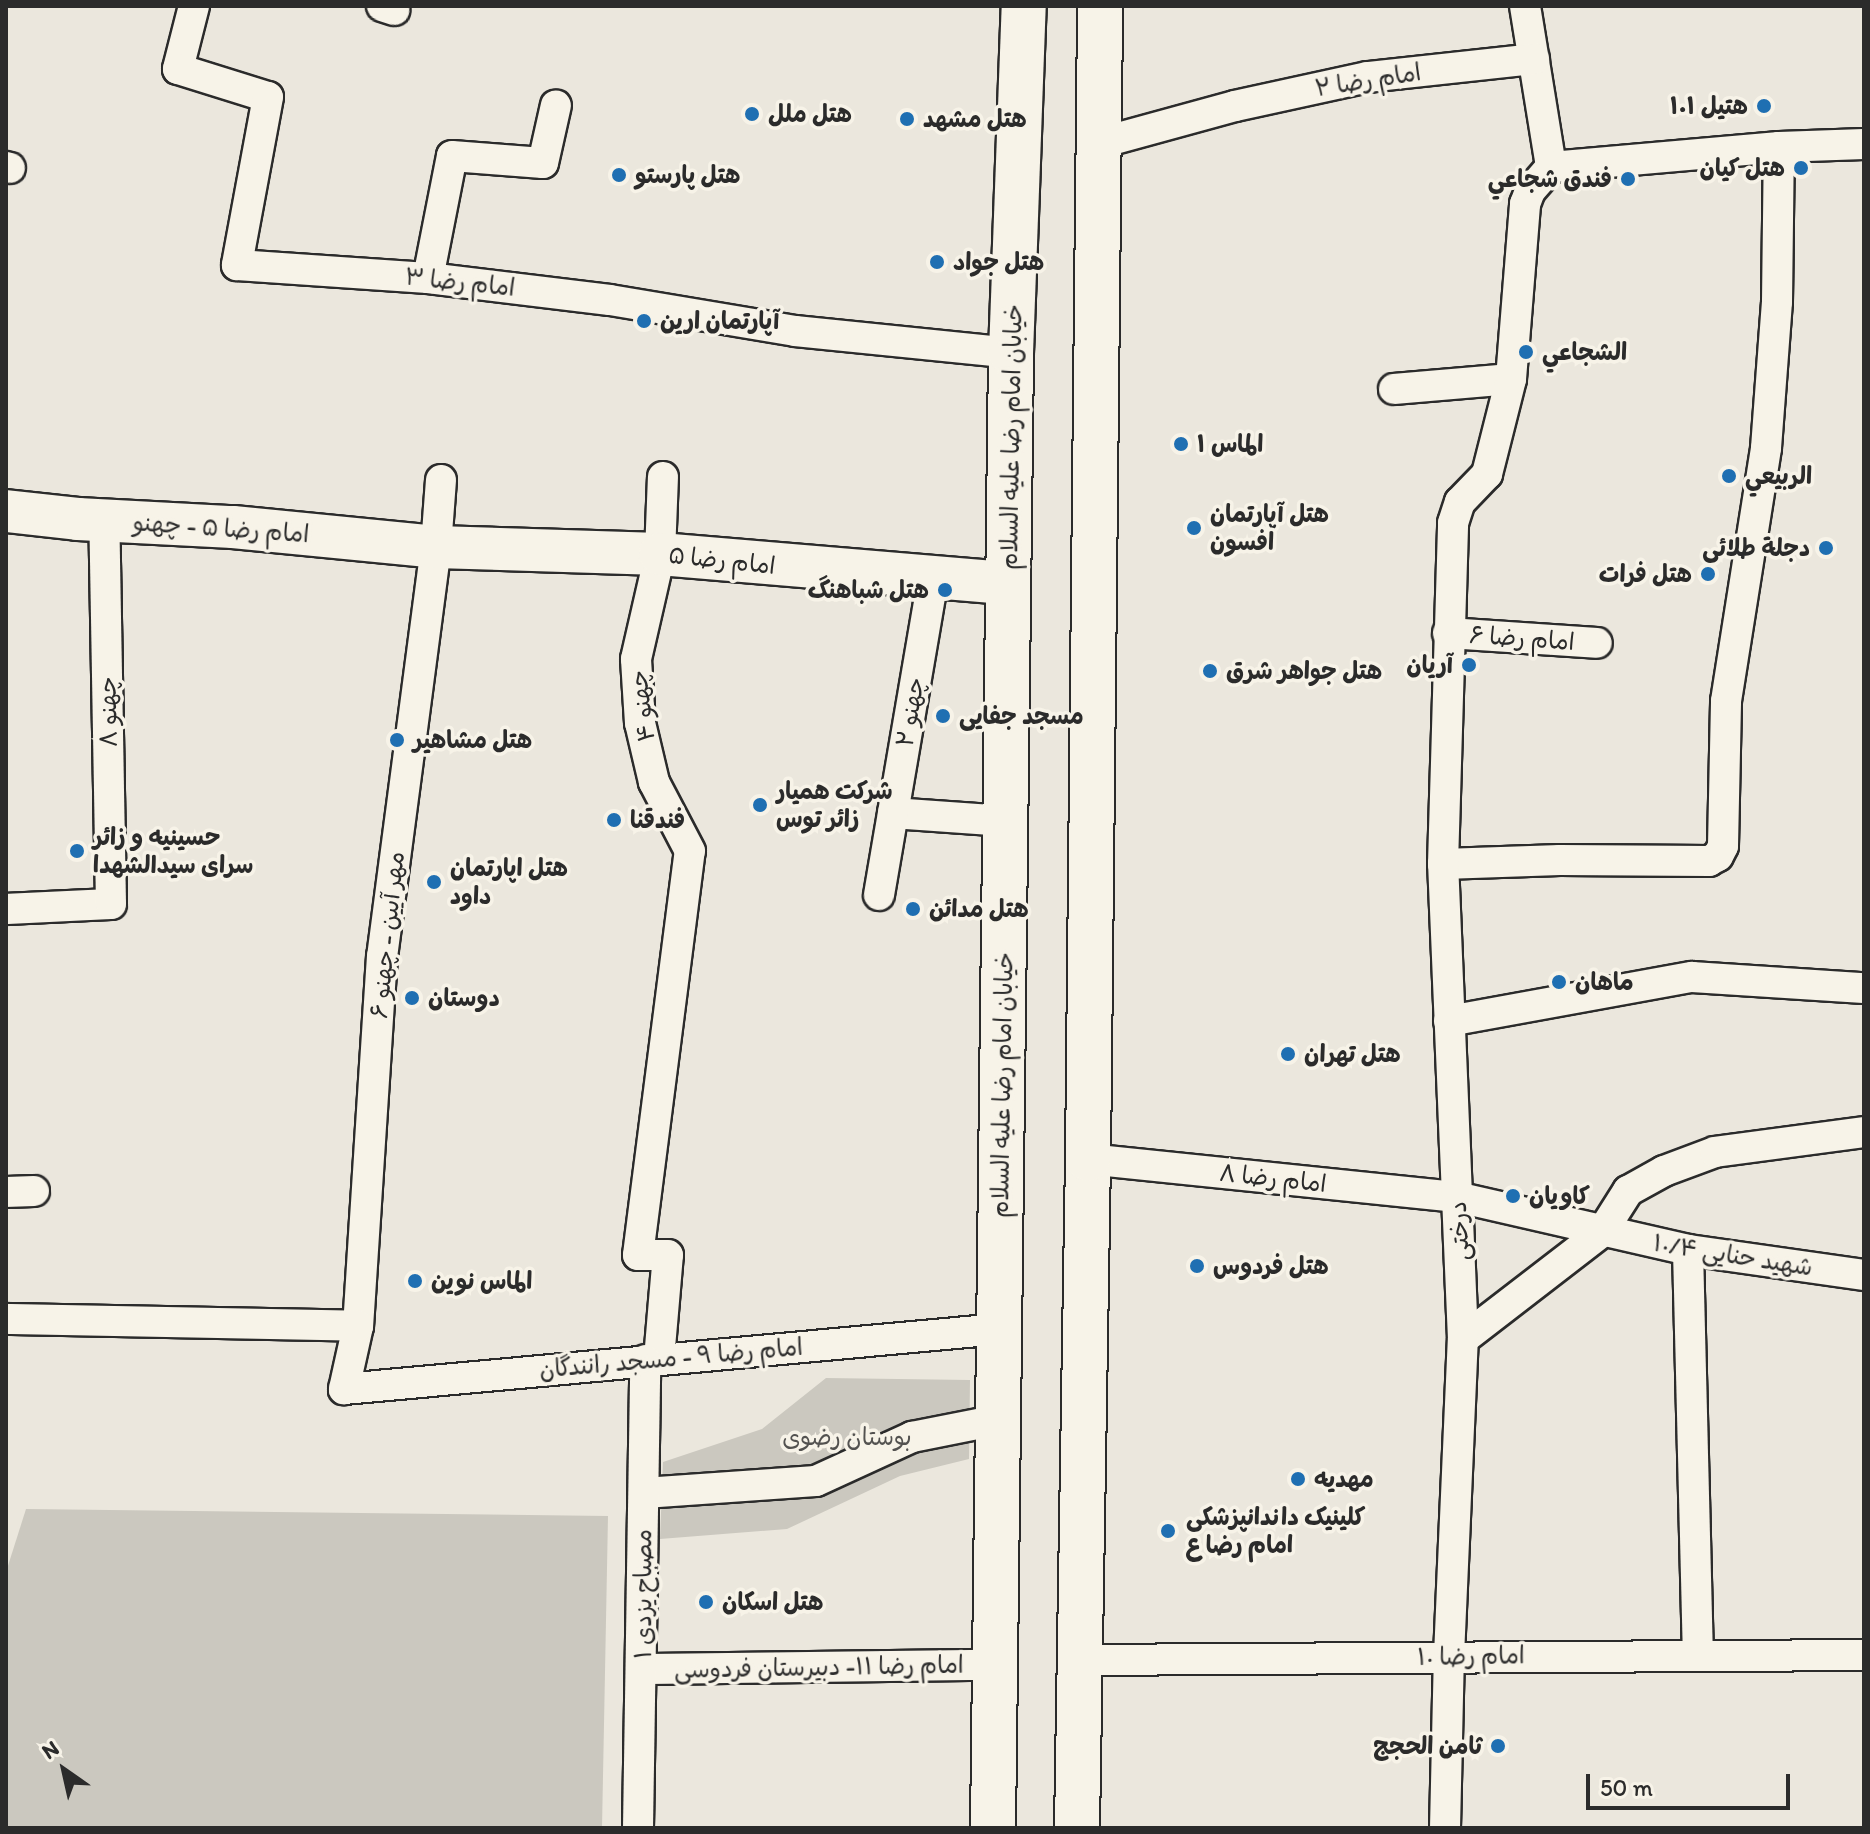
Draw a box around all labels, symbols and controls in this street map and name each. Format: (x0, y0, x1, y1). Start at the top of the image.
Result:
street label: امام رضا ۲ (1313, 57, 1423, 103)
place label: هتیل ۱۰۱ (1670, 92, 1748, 120)
marker: هتیل ۱۰۱ (1755, 97, 1773, 115)
place label: هتل ملل (768, 100, 852, 128)
marker: هتل ملل (743, 105, 761, 123)
place label: هتل مشهد (923, 105, 1027, 133)
marker: هتل مشهد (898, 110, 916, 128)
place label: هتل کیان (1699, 154, 1785, 182)
marker: هتل کیان (1792, 159, 1810, 177)
place label: هتل پارستو (635, 161, 740, 189)
place label: فندق شجاعي (1488, 165, 1612, 193)
marker: هتل پارستو (610, 166, 628, 184)
marker: فندق شجاعي (1619, 170, 1637, 188)
place label: هتل جواد (953, 248, 1044, 276)
marker: هتل جواد (928, 253, 946, 271)
street label: امام رضا ۳ (403, 262, 517, 302)
street label: خیابان امام رضا علیه السلام (994, 304, 1028, 570)
place label: آپارتمان ارين (660, 307, 779, 335)
marker: آپارتمان ارين (635, 312, 653, 330)
place label: الشجاعي (1542, 338, 1627, 366)
marker: الشجاعي (1517, 343, 1535, 361)
place label: الماس ۱ (1197, 430, 1263, 458)
marker: الماس ۱ (1172, 435, 1190, 453)
place label: الربيعي (1745, 462, 1812, 490)
marker: الربيعي (1720, 467, 1738, 485)
place label: هتل آپارتمان افسون (1210, 500, 1329, 556)
street label: امام رضا ۵ - چهنو (132, 507, 310, 549)
marker: هتل آپارتمان افسون (1185, 519, 1203, 537)
place label: دجلة طلائی (1702, 534, 1810, 562)
marker: دجلة طلائی (1817, 539, 1835, 557)
street label: امام رضا ۵ (667, 540, 777, 580)
place label: هتل فرات (1599, 560, 1692, 588)
marker: هتل فرات (1699, 565, 1717, 583)
place label: هتل شباهنگ (808, 576, 929, 604)
marker: هتل شباهنگ (936, 581, 954, 599)
street label: امام رضا ۶ (1468, 620, 1576, 656)
place label: آریان (1406, 651, 1453, 679)
marker: آریان (1460, 656, 1478, 674)
place label: هتل جواهر شرق (1226, 657, 1382, 685)
marker: هتل جواهر شرق (1201, 662, 1219, 680)
street label: چهنو ۴ (623, 668, 661, 744)
street label: چهنو ۲ (890, 675, 930, 749)
street label: چهنو ۸ (93, 676, 123, 748)
place label: مسجد جفایی (959, 702, 1084, 730)
marker: مسجد جفایی (934, 707, 952, 725)
place label: هتل مشاهیر (413, 726, 532, 754)
marker: هتل مشاهیر (388, 731, 406, 749)
place label: شرکت همیار زائر توس (776, 777, 893, 833)
marker: شرکت همیار زائر توس (751, 796, 769, 814)
place label: فندقنا (630, 806, 685, 834)
marker: فندقنا (605, 811, 623, 829)
place label: حسینیه و زائر سرای سیدالشهدا (93, 823, 253, 879)
marker: حسینیه و زائر سرای سیدالشهدا (68, 842, 86, 860)
street label: مهر آیین - چهنو ۶ (364, 850, 410, 1020)
place label: هتل اپارتمان داود (450, 854, 568, 910)
marker: هتل اپارتمان داود (425, 873, 443, 891)
place label: هتل مدائن (929, 895, 1029, 923)
marker: هتل مدائن (904, 900, 922, 918)
street label: خیابان امام رضا علیه السلام (985, 952, 1019, 1218)
place label: ماهان (1575, 968, 1634, 996)
marker: ماهان (1550, 973, 1568, 991)
place label: دوستان (428, 984, 500, 1012)
marker: دوستان (403, 989, 421, 1007)
place label: هتل تهران (1304, 1040, 1401, 1068)
marker: هتل تهران (1279, 1045, 1297, 1063)
street label: امام رضا ۸ (1218, 1158, 1328, 1198)
place label: کاویان (1529, 1182, 1590, 1210)
marker: کاویان (1504, 1187, 1522, 1205)
street label: درختی (1443, 1200, 1475, 1262)
street label: شهید حنایی ۱۰/۴ (1651, 1228, 1815, 1282)
place label: هتل فردوس (1213, 1252, 1329, 1280)
marker: هتل فردوس (1188, 1257, 1206, 1275)
place label: الماس نوين (431, 1267, 532, 1295)
marker: الماس نوين (406, 1272, 424, 1290)
street label: امام رضا ۹ - مسجد رانندگان (538, 1332, 804, 1384)
park label: بوستان رضوی (782, 1423, 912, 1451)
place label: مهدیه (1314, 1465, 1374, 1493)
marker: مهدیه (1289, 1470, 1307, 1488)
place label: کلینیک داندانپزشکى امام رضا ع (1186, 1503, 1365, 1559)
marker: کلینیک داندانپزشکى امام رضا ع (1157, 1520, 1179, 1542)
street label: مصباح یزدی ۱ (629, 1529, 657, 1659)
place label: هتل اسکان (722, 1588, 823, 1616)
marker: هتل اسکان (697, 1593, 715, 1611)
street label: امام رضا ۱۰ (1417, 1641, 1525, 1671)
street label: امام رضا ۱۱- دبیرستان فردوسی (674, 1650, 964, 1684)
north arrow (24, 1730, 104, 1810)
place label: ثامن الحجج (1373, 1732, 1482, 1760)
text: N (37, 1734, 64, 1765)
marker: ثامن الحجج (1489, 1737, 1507, 1755)
scale bar (1590, 1758, 1794, 1808)
text: 50 m (1600, 1773, 1653, 1802)

